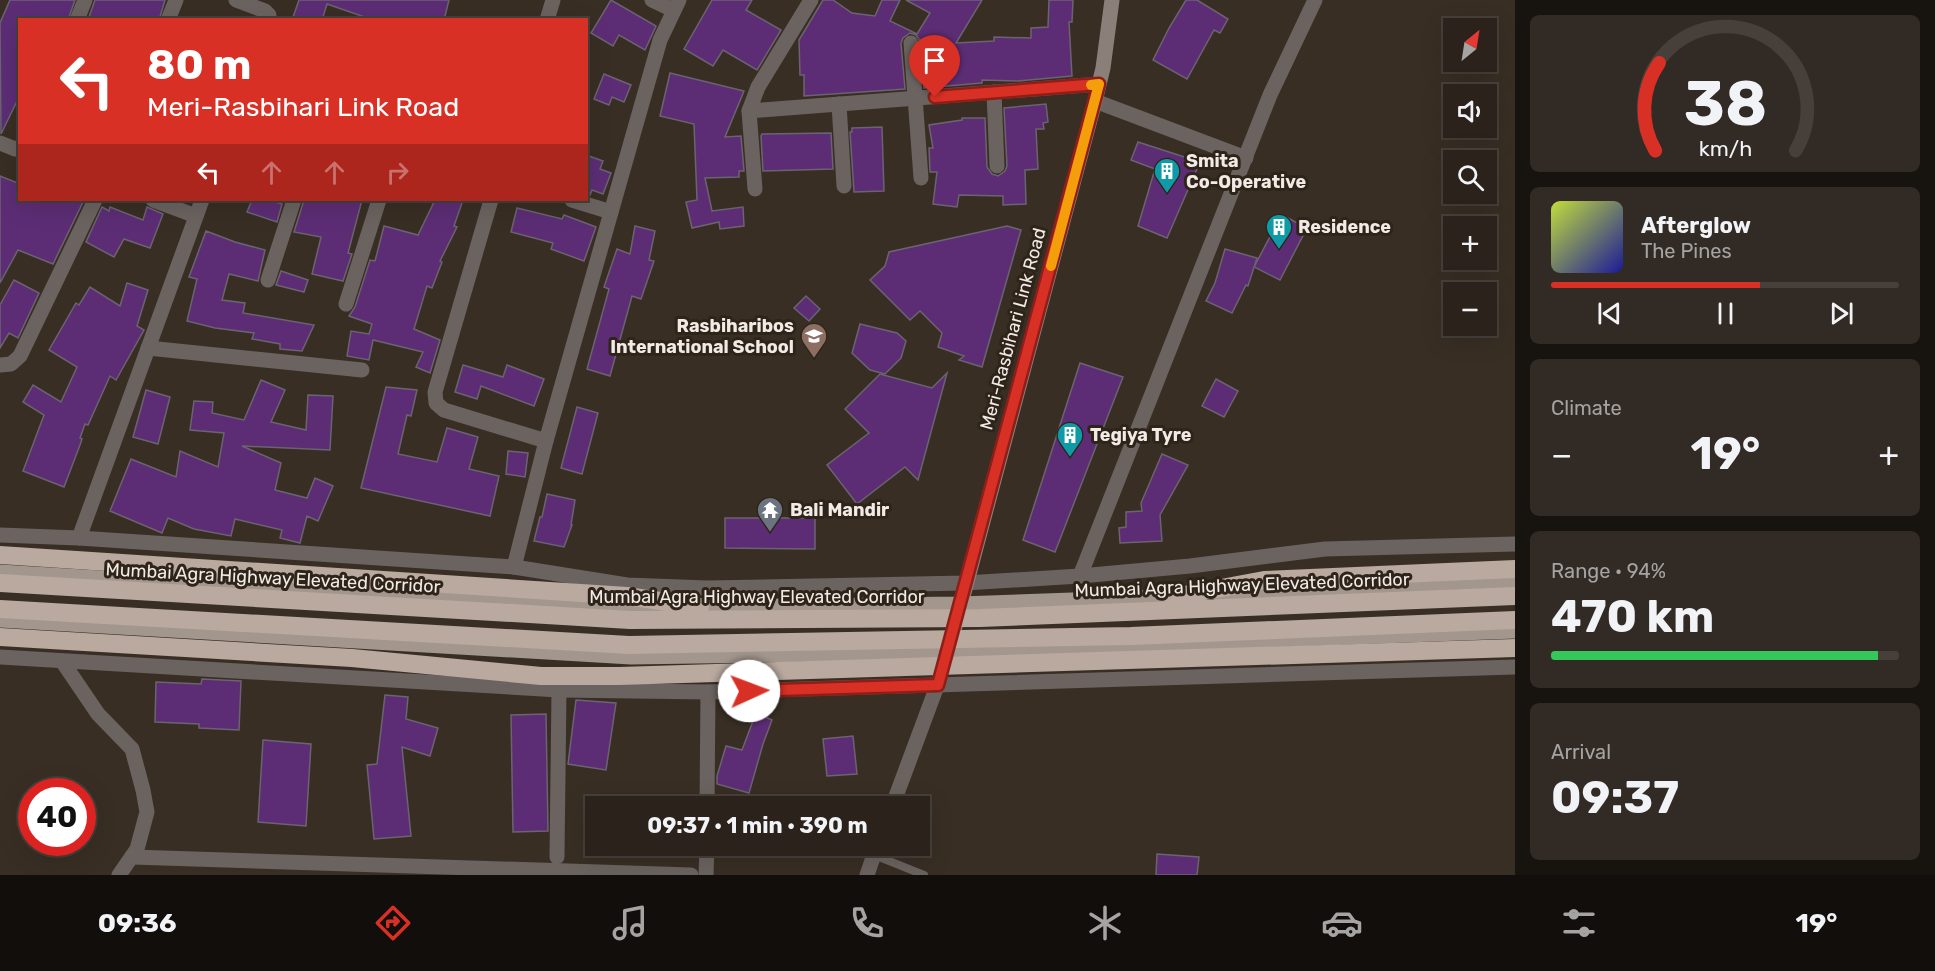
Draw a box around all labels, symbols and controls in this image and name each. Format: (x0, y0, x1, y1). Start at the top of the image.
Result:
north arrow (1443, 18, 1497, 72)
map controls (1443, 18, 1497, 336)
pin (909, 35, 960, 97)
text: 80 m (147, 40, 251, 90)
icon: left (48, 42, 126, 120)
icon: arrive (918, 44, 951, 77)
text: 38 (1683, 67, 1767, 141)
button: sound (1443, 84, 1497, 138)
text: Meri-Rasbihari Link Road (147, 91, 459, 123)
text: km/h (1698, 136, 1752, 161)
place label: Smita Co-Operative (1186, 150, 1307, 193)
button: search (1443, 150, 1497, 204)
icon: left (192, 156, 225, 189)
icon: ahead (255, 156, 288, 189)
icon: ahead (318, 156, 351, 189)
icon: right (381, 156, 414, 189)
building icon: Smita Co-Operative (1152, 156, 1182, 194)
building icon: Residence (1264, 212, 1294, 250)
text: Afterglow (1641, 212, 1751, 239)
place label: Residence (1298, 216, 1391, 238)
button: + (1443, 216, 1497, 270)
street label: Meri-Rasbihari Link Road (975, 226, 1051, 432)
text: The Pines (1641, 239, 1732, 263)
button: − (1443, 282, 1497, 336)
icon: previous (1593, 297, 1626, 330)
icon: pause (1709, 297, 1742, 330)
icon: next (1825, 297, 1858, 330)
place label: Rasbiharibos International School (610, 315, 794, 358)
school or university icon: Rasbiharibos International School (799, 321, 829, 359)
text: Climate (1551, 396, 1622, 420)
building icon: Tegiya Tyre (1055, 420, 1085, 458)
place label: Tegiya Tyre (1090, 424, 1192, 446)
text: 19° (1691, 427, 1760, 480)
text: − (1551, 435, 1572, 474)
text: + (1878, 435, 1899, 474)
temple icon: Bali Mandir (755, 495, 785, 533)
place label: Bali Mandir (790, 499, 889, 521)
street label: Mumbai Agra Highway Elevated Corridor (105, 558, 441, 598)
text: Range · 94% (1551, 559, 1666, 583)
street label: Mumbai Agra Highway Elevated Corridor (1074, 568, 1410, 602)
street label: Mumbai Agra Highway Elevated Corridor (589, 586, 925, 608)
text: 470 km (1551, 590, 1714, 643)
position arrow (717, 659, 781, 723)
text: Arrival (1551, 740, 1611, 764)
text: 09:37 (1551, 771, 1679, 824)
speed limit sign: 40 (18, 778, 96, 856)
text: 09:37 · 1 min · 390 m (647, 812, 868, 839)
icon: directions (372, 902, 414, 944)
icon: music (609, 902, 651, 944)
icon: phone (846, 902, 888, 944)
icon: climate (1084, 902, 1126, 944)
icon: car (1321, 902, 1363, 944)
icon: filters (1558, 902, 1600, 944)
text: 09:36 (98, 907, 177, 939)
text: 19° (1796, 907, 1837, 939)

